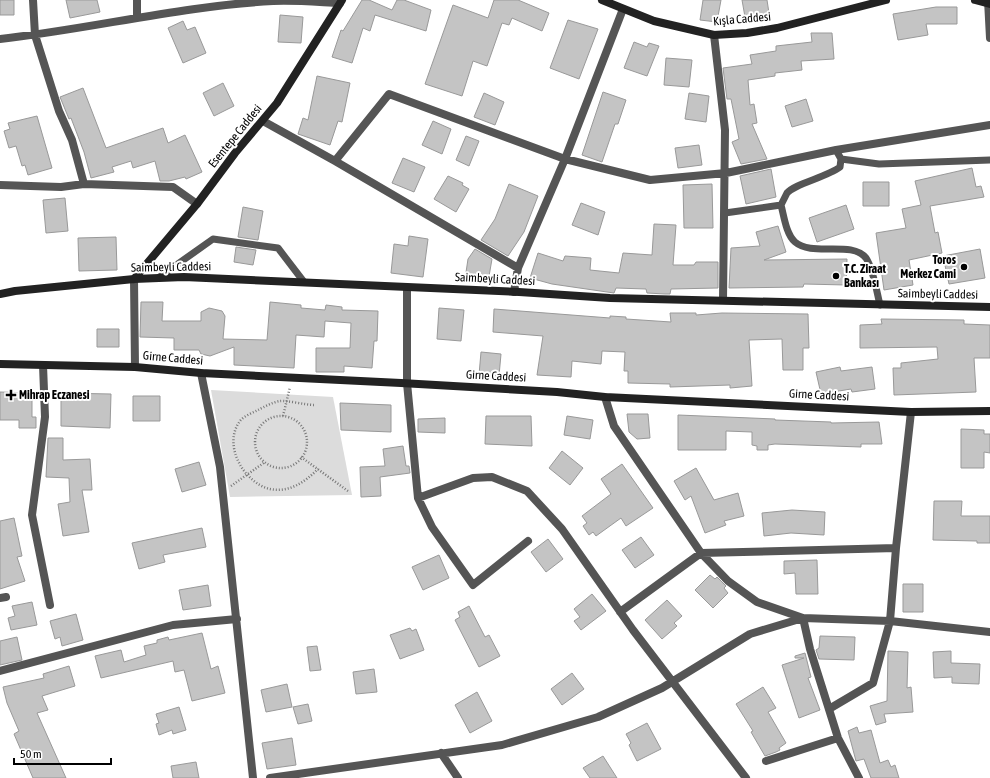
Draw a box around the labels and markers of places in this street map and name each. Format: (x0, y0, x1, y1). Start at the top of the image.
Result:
place label: Toros Merkez Cami (900, 253, 957, 281)
place label: T.C. Ziraat Bankası (844, 262, 887, 290)
marker: Toros Merkez Cami (959, 262, 969, 272)
marker: T.C. Ziraat Bankası (831, 271, 841, 281)
place label: Mihrap Eczanesi (19, 388, 90, 402)
marker: Mihrap Eczanesi (6, 390, 16, 400)

